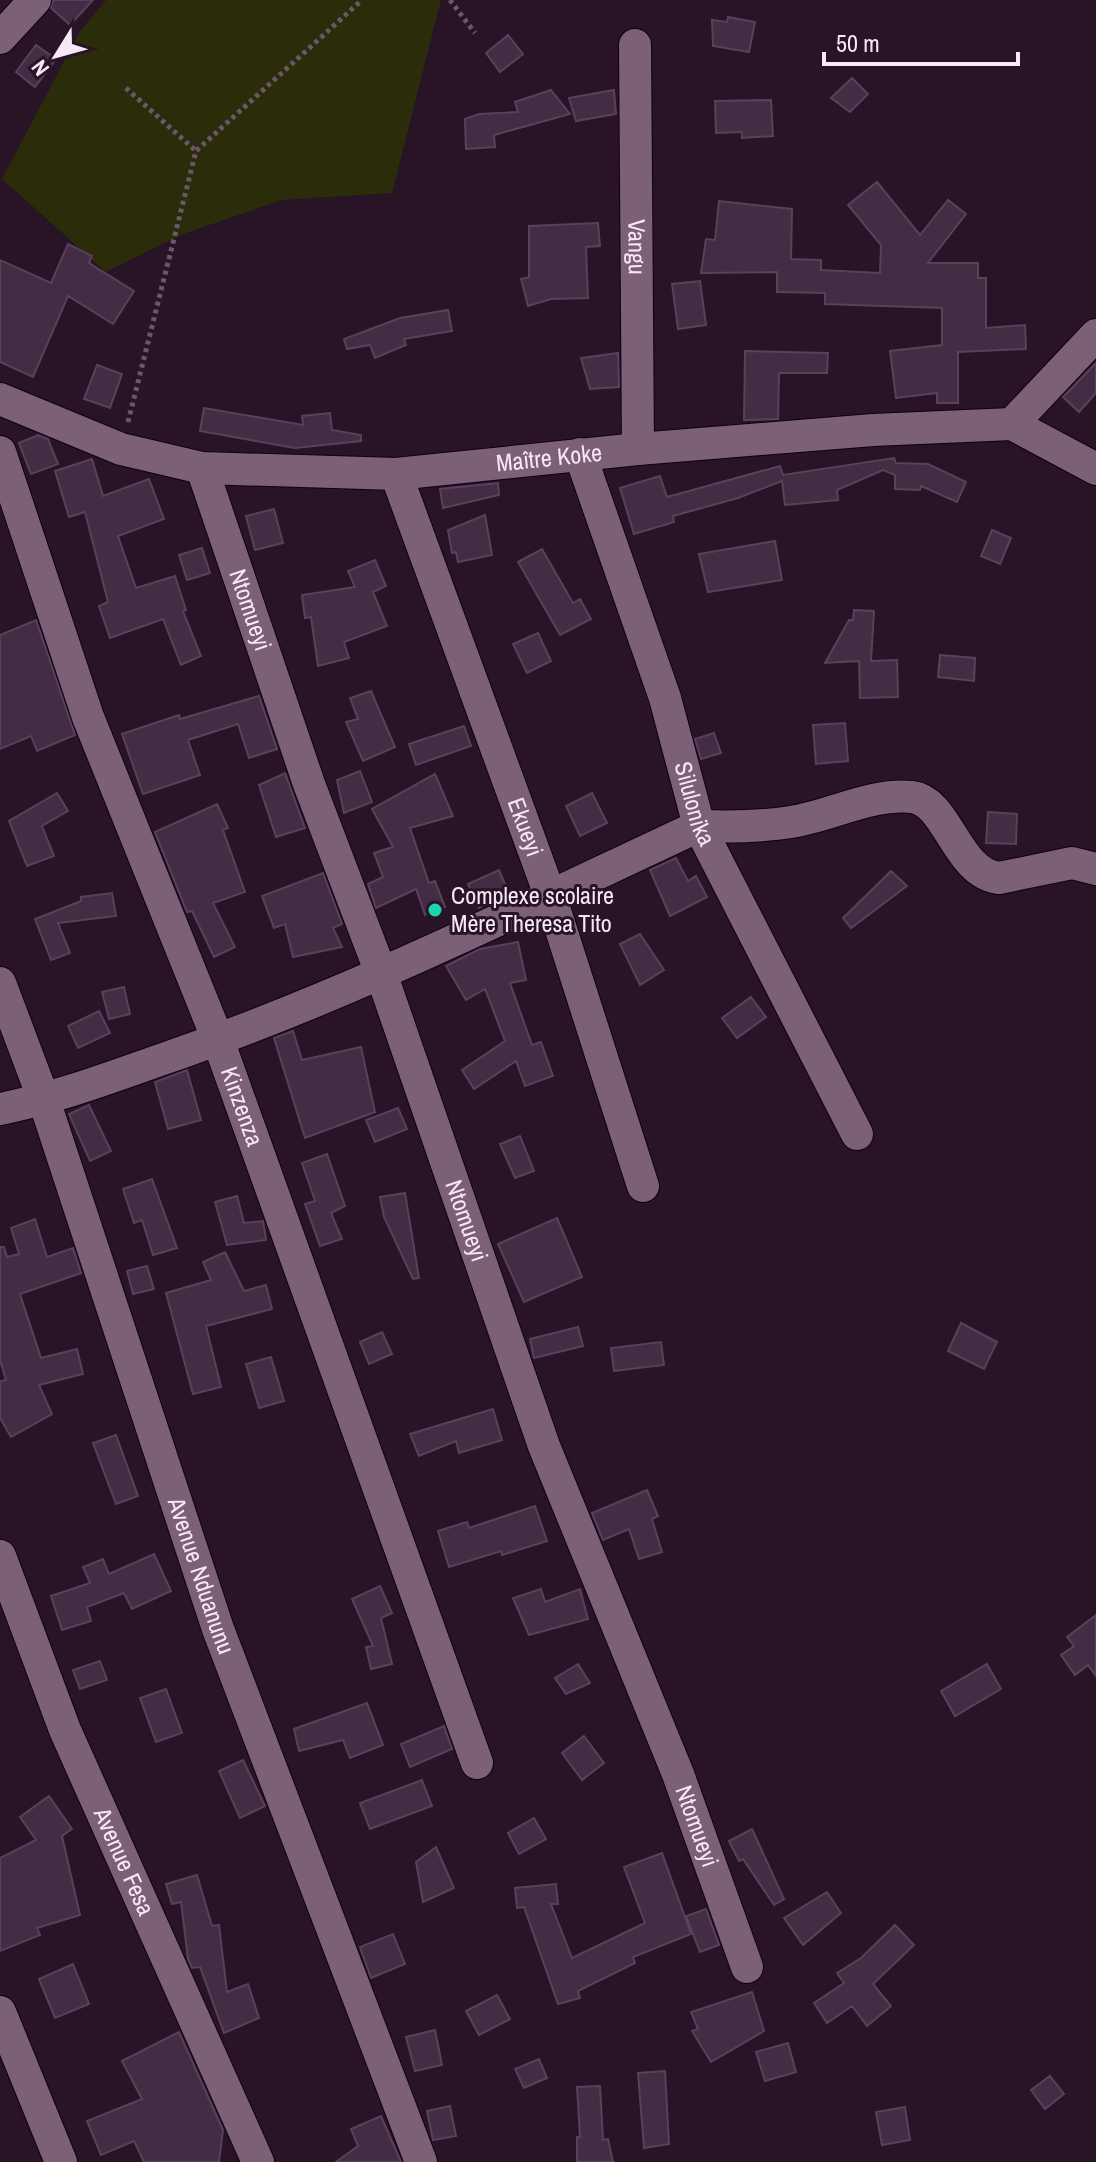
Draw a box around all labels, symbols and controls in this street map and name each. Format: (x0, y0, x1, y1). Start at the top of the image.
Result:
north arrow (16, 16, 96, 96)
scale bar (824, 16, 1018, 66)
text: 50 m (836, 27, 880, 59)
text: N (24, 54, 56, 82)
street label: Vangu (621, 219, 654, 275)
street label: Maître Koke (494, 436, 603, 479)
street label: Ntomueyi (222, 565, 280, 655)
street label: Silulonika (668, 758, 723, 851)
street label: Ekueyi (501, 793, 551, 861)
place label: Complexe scolaire Mère Theresa Tito (451, 879, 614, 939)
marker: Complexe scolaire Mère Theresa Tito (426, 901, 444, 919)
street label: Kinzenza (214, 1062, 272, 1150)
street label: Ntomueyi (438, 1175, 496, 1266)
street label: Avenue Nduanunu (161, 1492, 243, 1658)
street label: Ntomueyi (668, 1781, 727, 1871)
street label: Avenue Fesa (86, 1801, 163, 1920)

